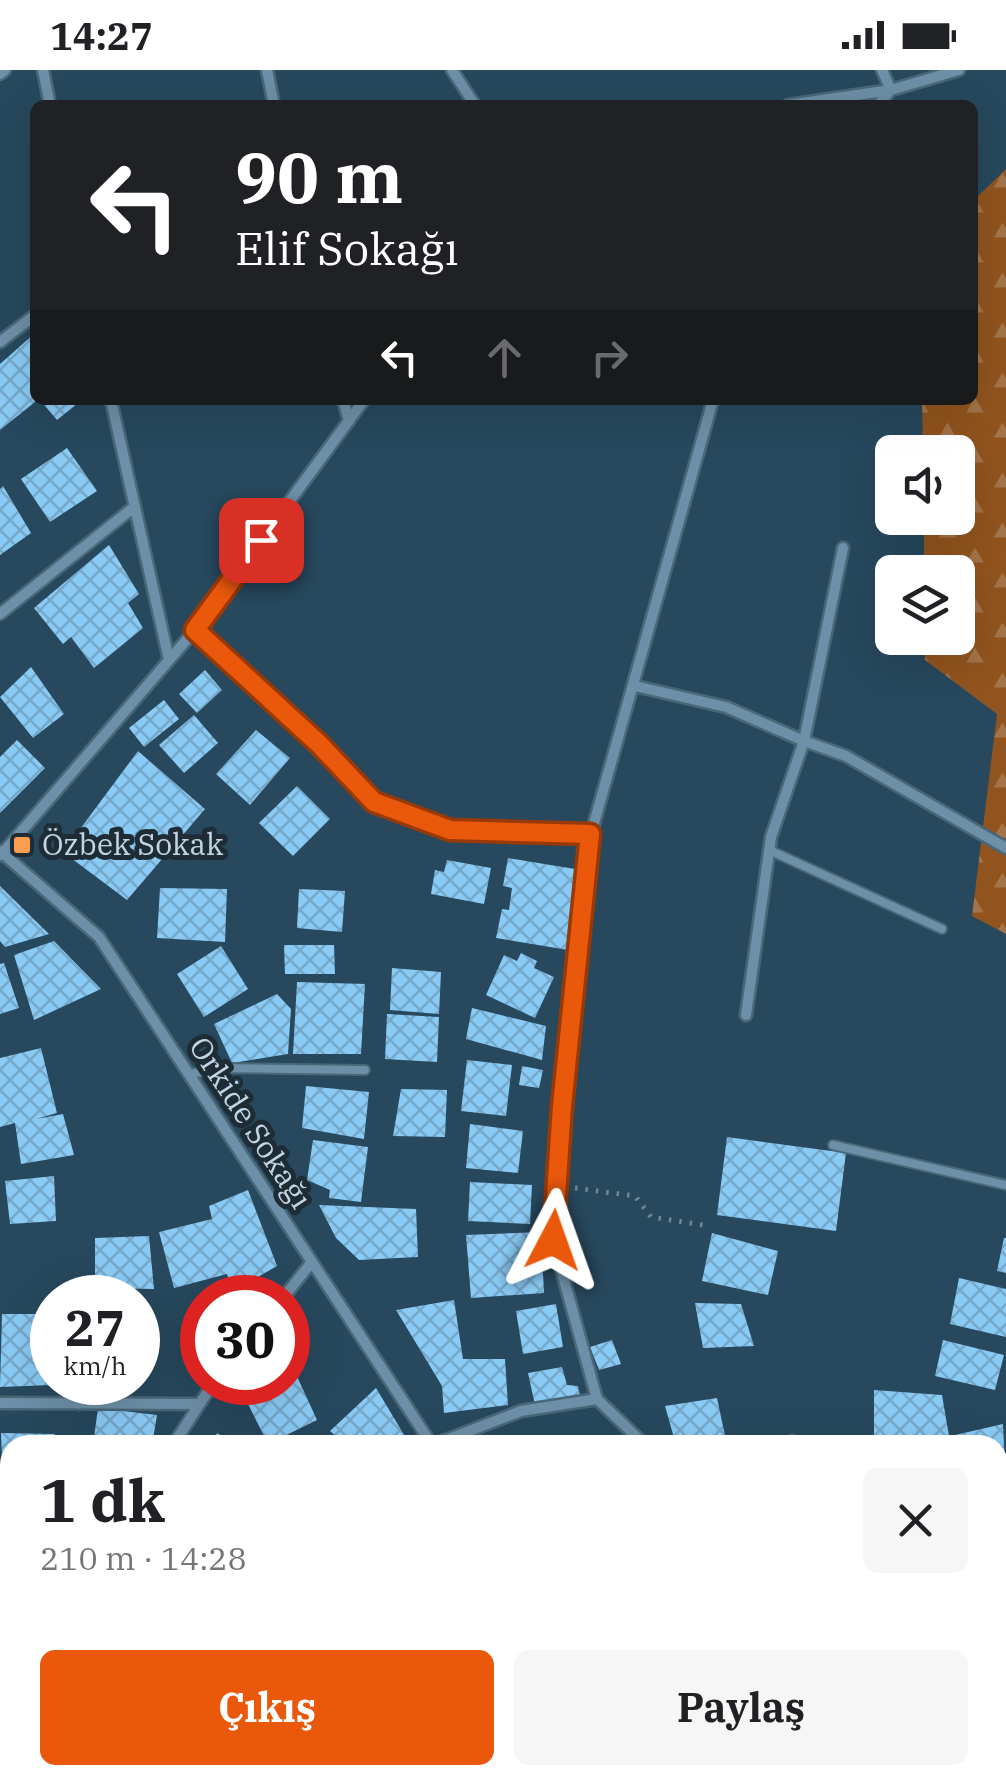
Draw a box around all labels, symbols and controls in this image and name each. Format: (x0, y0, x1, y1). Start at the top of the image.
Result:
text: 14:27 (50, 11, 153, 60)
text: 90 m (235, 131, 403, 222)
icon: left (70, 140, 200, 270)
text: Elif Sokağı (235, 219, 459, 277)
icon: left (372, 330, 427, 385)
icon: ahead (477, 330, 532, 385)
icon: right (582, 330, 637, 385)
map controls (875, 435, 975, 655)
button: sound (875, 435, 975, 535)
pin (219, 498, 304, 583)
icon: arrive (234, 513, 289, 568)
button: layers (875, 555, 975, 655)
place label: Özbek Sokak (42, 824, 224, 863)
marker: Özbek Sokak (11, 834, 33, 856)
street label: Orkide Sokağı (181, 1029, 321, 1215)
position arrow (501, 1188, 605, 1292)
speed limit sign: 30 (180, 1275, 310, 1405)
text: 27 (65, 1295, 125, 1360)
text: km/h (63, 1349, 127, 1382)
text: 1 dk (40, 1460, 165, 1539)
button: close (863, 1468, 968, 1573)
text: 210 m · 14:28 (40, 1537, 247, 1579)
button: Çıkış (40, 1650, 494, 1765)
button: Paylaş (514, 1650, 968, 1765)

